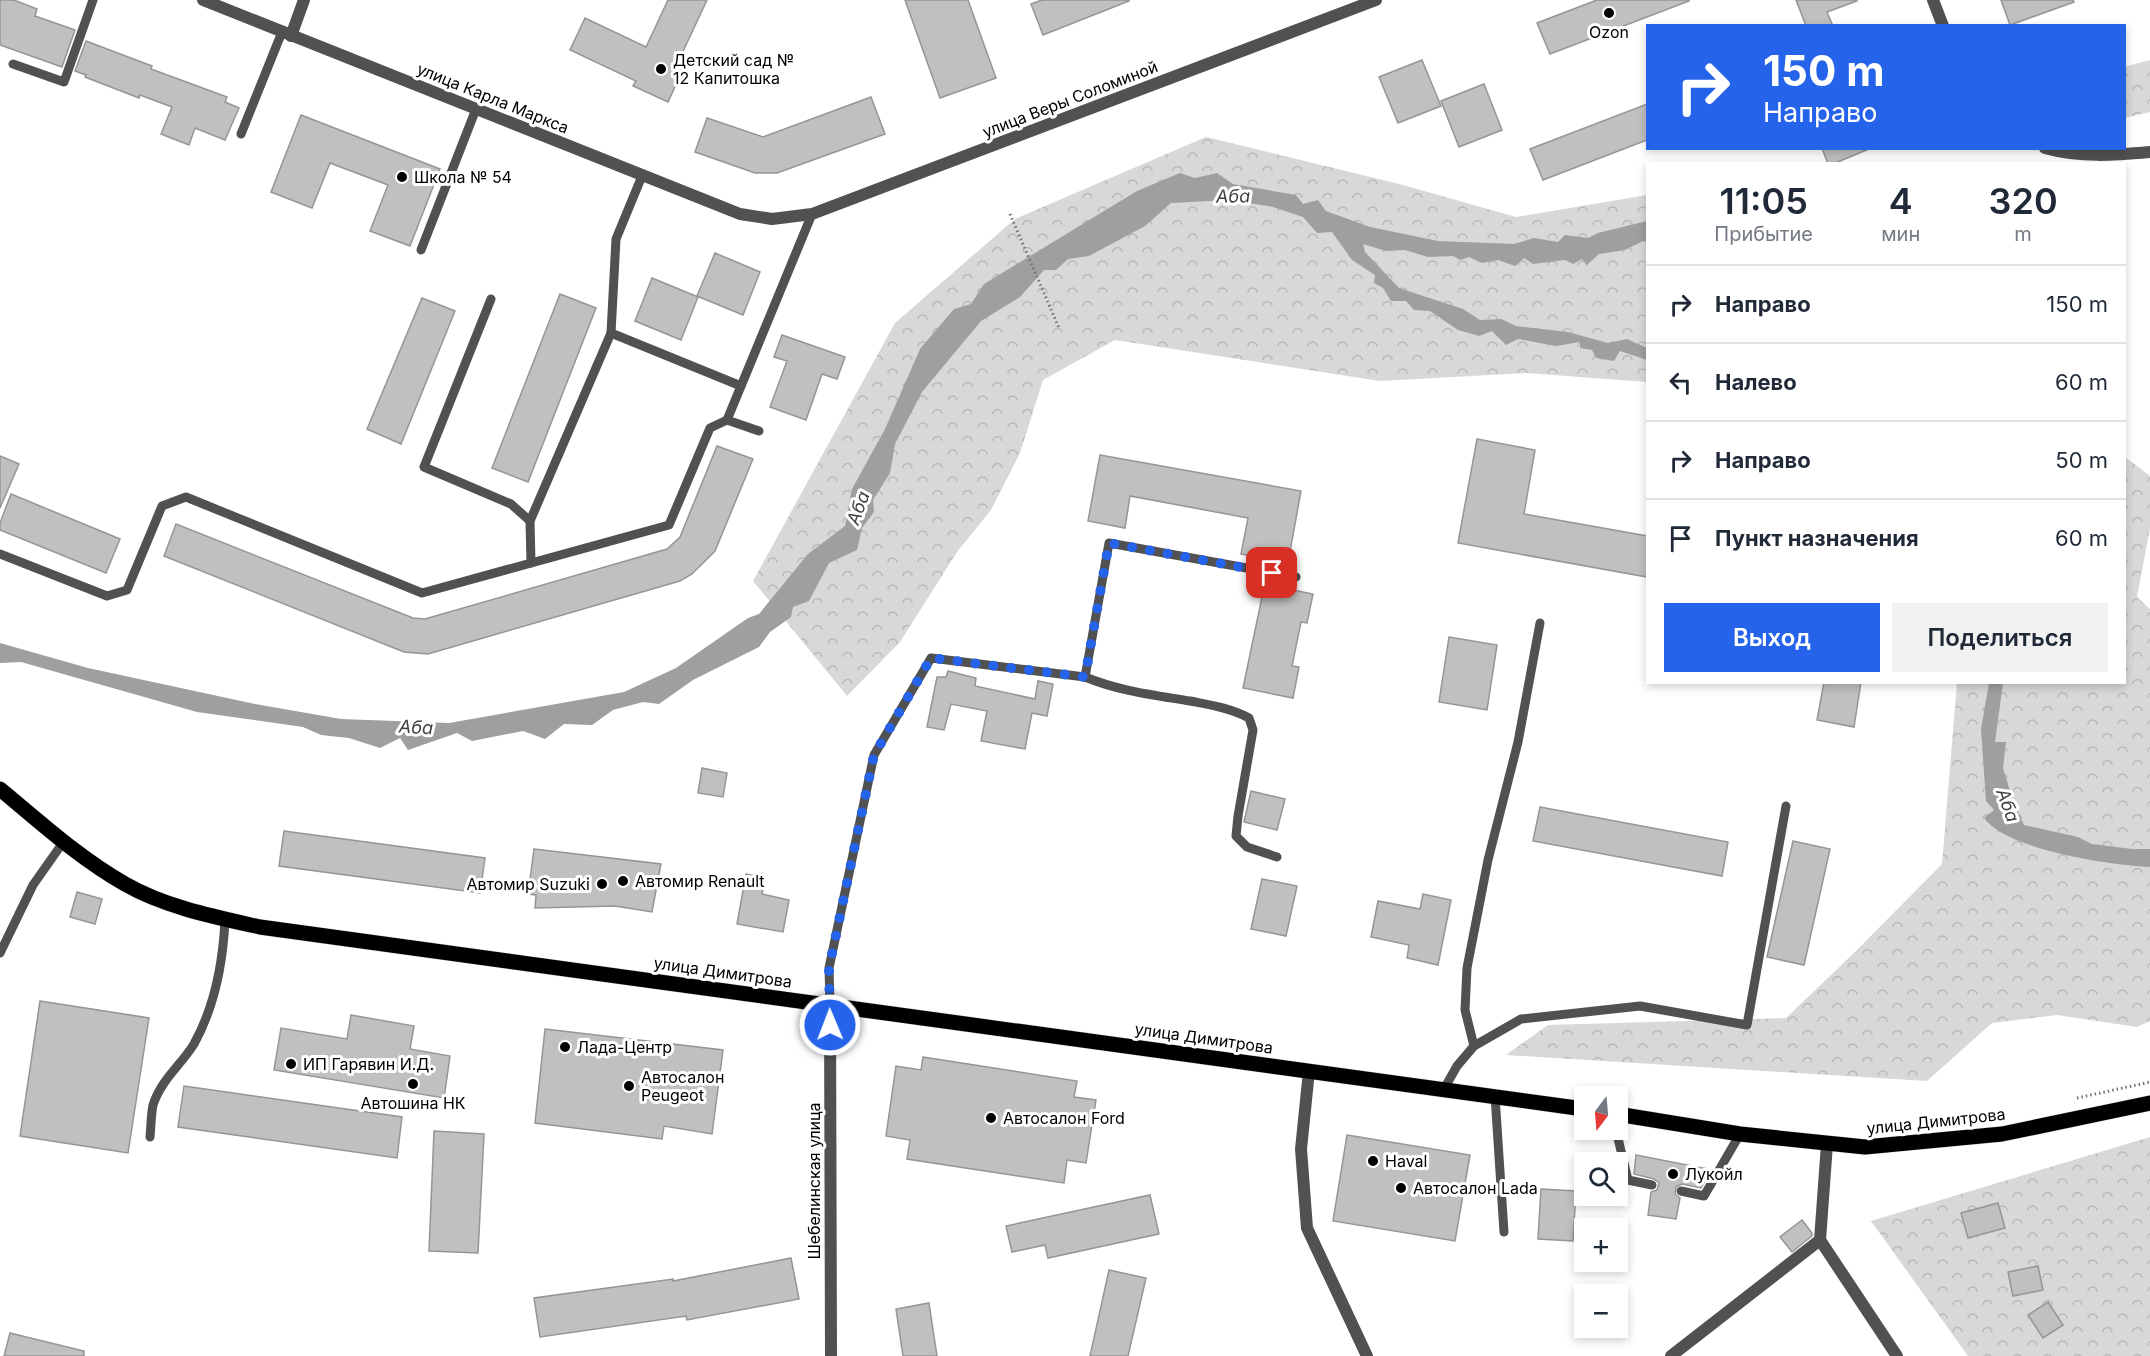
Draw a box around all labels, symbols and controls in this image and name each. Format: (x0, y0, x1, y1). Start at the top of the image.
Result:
marker: Ozon (1602, 6, 1616, 20)
place label: Ozon (1589, 22, 1629, 42)
text: 150 m (1763, 45, 1885, 96)
icon: right (1664, 48, 1742, 126)
place label: Детский сад № 12 Капитошка (673, 50, 794, 88)
street label: улица Веры Соломиной (979, 56, 1161, 142)
street label: улица Карла Маркса (414, 58, 572, 138)
marker: Детский сад № 12 Капитошка (654, 62, 668, 76)
text: Направо (1763, 96, 1878, 129)
place label: Школа № 54 (414, 167, 512, 187)
marker: Школа № 54 (395, 170, 409, 184)
text: 11:05 (1719, 179, 1808, 223)
text: 4 (1889, 179, 1913, 223)
text: 320 (1989, 179, 2058, 223)
water label: Аба (1215, 185, 1250, 207)
text: Прибытие (1714, 222, 1813, 246)
text: мин (1881, 222, 1920, 246)
text: m (2014, 222, 2032, 246)
icon: right (1664, 288, 1697, 321)
text: Направо (1715, 291, 1811, 317)
text: 150 m (2046, 291, 2108, 317)
icon: left (1664, 366, 1697, 399)
text: Налево (1715, 369, 1797, 395)
text: 60 m (2055, 369, 2108, 395)
icon: right (1664, 444, 1697, 477)
text: Направо (1715, 447, 1811, 473)
text: 50 m (2055, 447, 2108, 473)
water label: Аба (842, 488, 874, 529)
icon: arrive (1664, 522, 1697, 555)
text: Пункт назначения (1715, 525, 1919, 551)
text: 60 m (2055, 525, 2108, 551)
pin (1246, 547, 1297, 598)
icon: arrive (1255, 556, 1288, 589)
button: Выход (1664, 603, 1880, 672)
button: Поделиться (1892, 603, 2108, 672)
water label: Аба (397, 716, 434, 738)
water label: Аба (1992, 784, 2024, 825)
place label: Автомир Renault (635, 871, 765, 891)
place label: Автомир Suzuki (466, 874, 590, 894)
marker: Автомир Renault (616, 874, 630, 888)
marker: Автомир Suzuki (595, 877, 609, 891)
street label: улица Димитрова (653, 952, 793, 992)
position arrow (798, 993, 862, 1057)
street label: улица Димитрова (1134, 1018, 1274, 1058)
place label: Лада-Центр (577, 1037, 672, 1057)
marker: Лада-Центр (558, 1040, 572, 1054)
place label: ИП Гарявин И.Д. (303, 1054, 434, 1074)
marker: ИП Гарявин И.Д. (284, 1057, 298, 1071)
place label: Автосалон Peugeot (641, 1067, 724, 1105)
marker: Автошина НК (406, 1077, 420, 1091)
marker: Автосалон Peugeot (622, 1079, 636, 1093)
north arrow (1574, 1086, 1628, 1140)
map controls (1574, 1086, 1628, 1338)
place label: Автошина НК (360, 1093, 466, 1113)
street label: Шебелинская улица (804, 1102, 824, 1260)
street label: улица Димитрова (1866, 1104, 2006, 1138)
place label: Автосалон Ford (1003, 1108, 1125, 1128)
marker: Автосалон Ford (984, 1111, 998, 1125)
place label: Haval (1385, 1151, 1427, 1171)
button: search (1574, 1152, 1628, 1206)
marker: Haval (1366, 1154, 1380, 1168)
place label: Лукойл (1685, 1164, 1743, 1184)
marker: Лукойл (1666, 1167, 1680, 1181)
place label: Автосалон Lada (1413, 1178, 1538, 1198)
marker: Автосалон Lada (1394, 1181, 1408, 1195)
button: + (1574, 1218, 1628, 1272)
button: − (1574, 1284, 1628, 1338)

